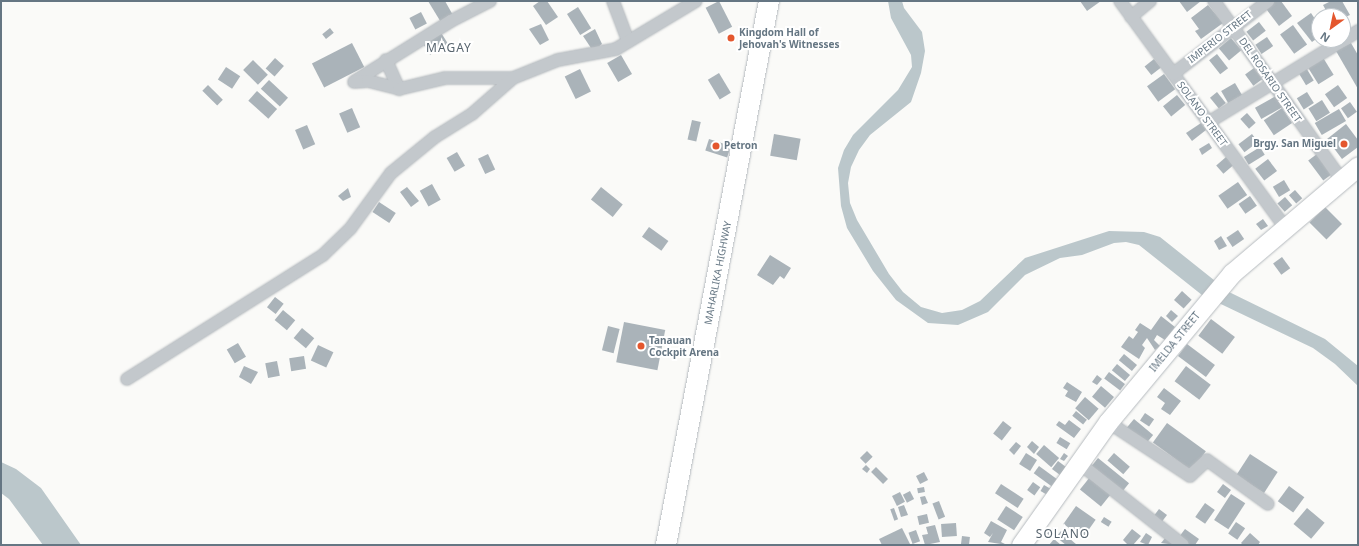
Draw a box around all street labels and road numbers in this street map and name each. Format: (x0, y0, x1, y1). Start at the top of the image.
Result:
street label: IMPERIO STREET (1186, 8, 1254, 66)
street label: DEL ROSARIO STREET (1236, 35, 1304, 125)
street label: SOLANO STREET (1175, 79, 1229, 149)
street label: MAHARLIKA HIGHWAY (702, 220, 734, 326)
street label: IMELDA STREET (1147, 310, 1203, 374)

